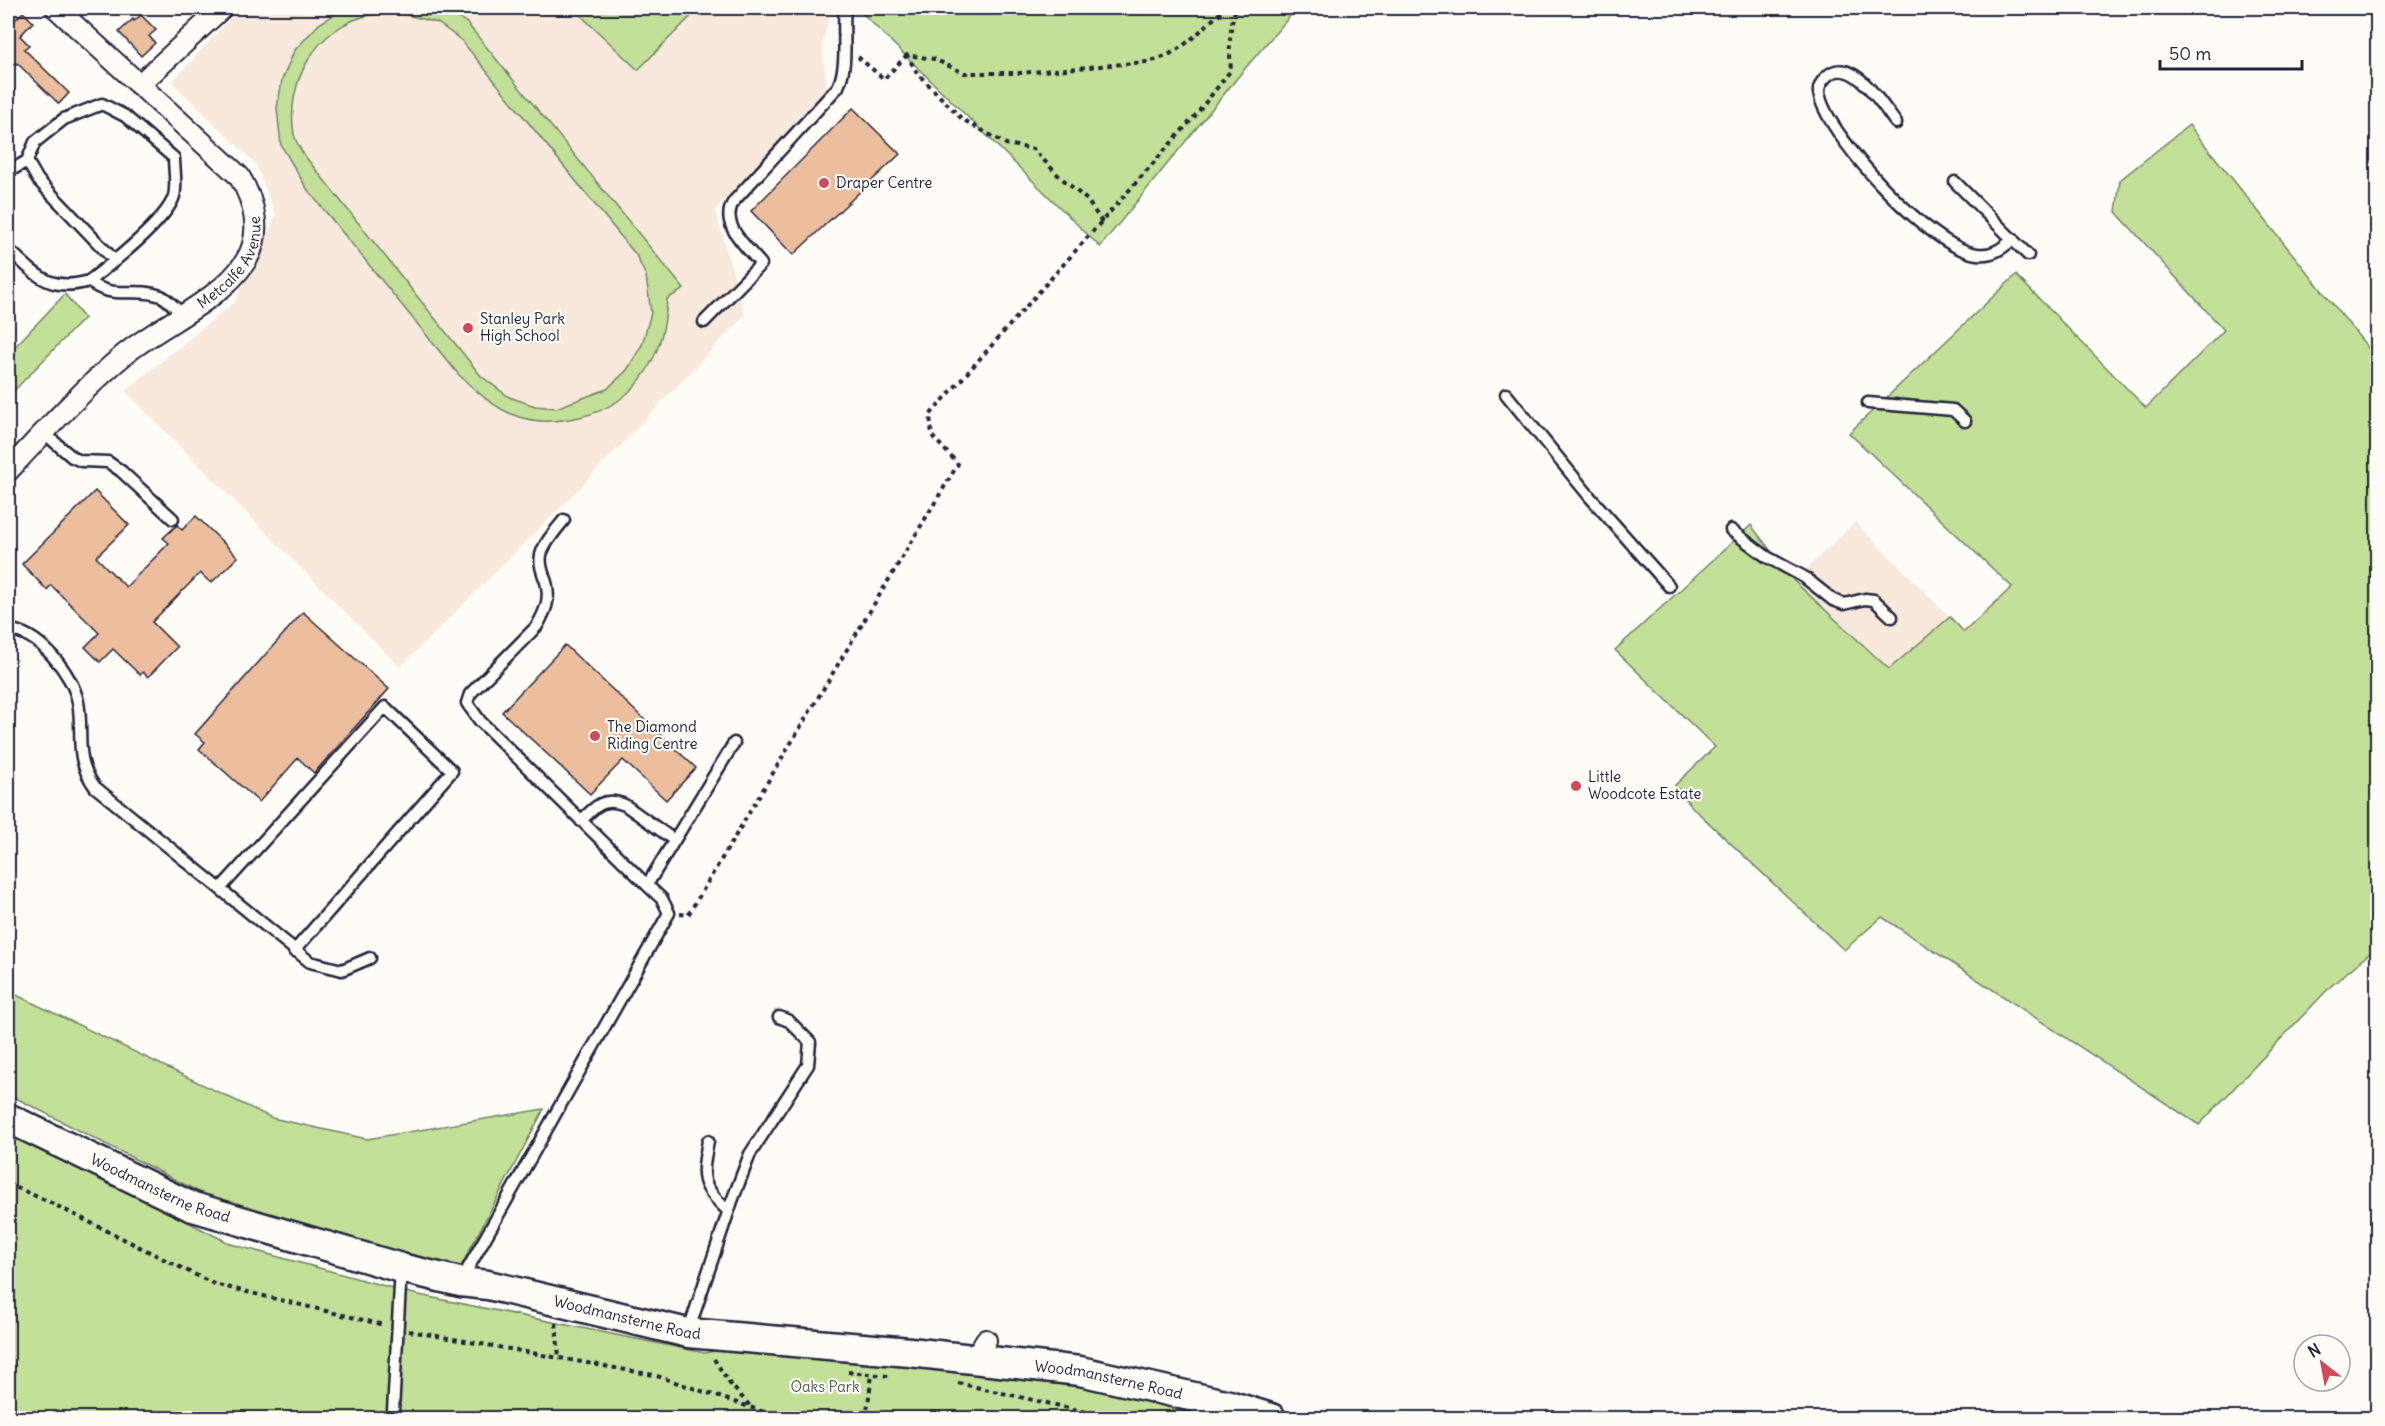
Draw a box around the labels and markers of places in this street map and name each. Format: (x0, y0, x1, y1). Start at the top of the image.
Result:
place label: Draper Centre (836, 173, 932, 192)
marker: Draper Centre (817, 176, 831, 190)
place label: Stanley Park High School (480, 309, 565, 345)
marker: Stanley Park High School (461, 321, 475, 335)
place label: The Diamond Riding Centre (607, 717, 698, 753)
marker: The Diamond Riding Centre (588, 729, 602, 743)
place label: Little Woodcote Estate (1588, 767, 1701, 803)
marker: Little Woodcote Estate (1569, 779, 1583, 793)

